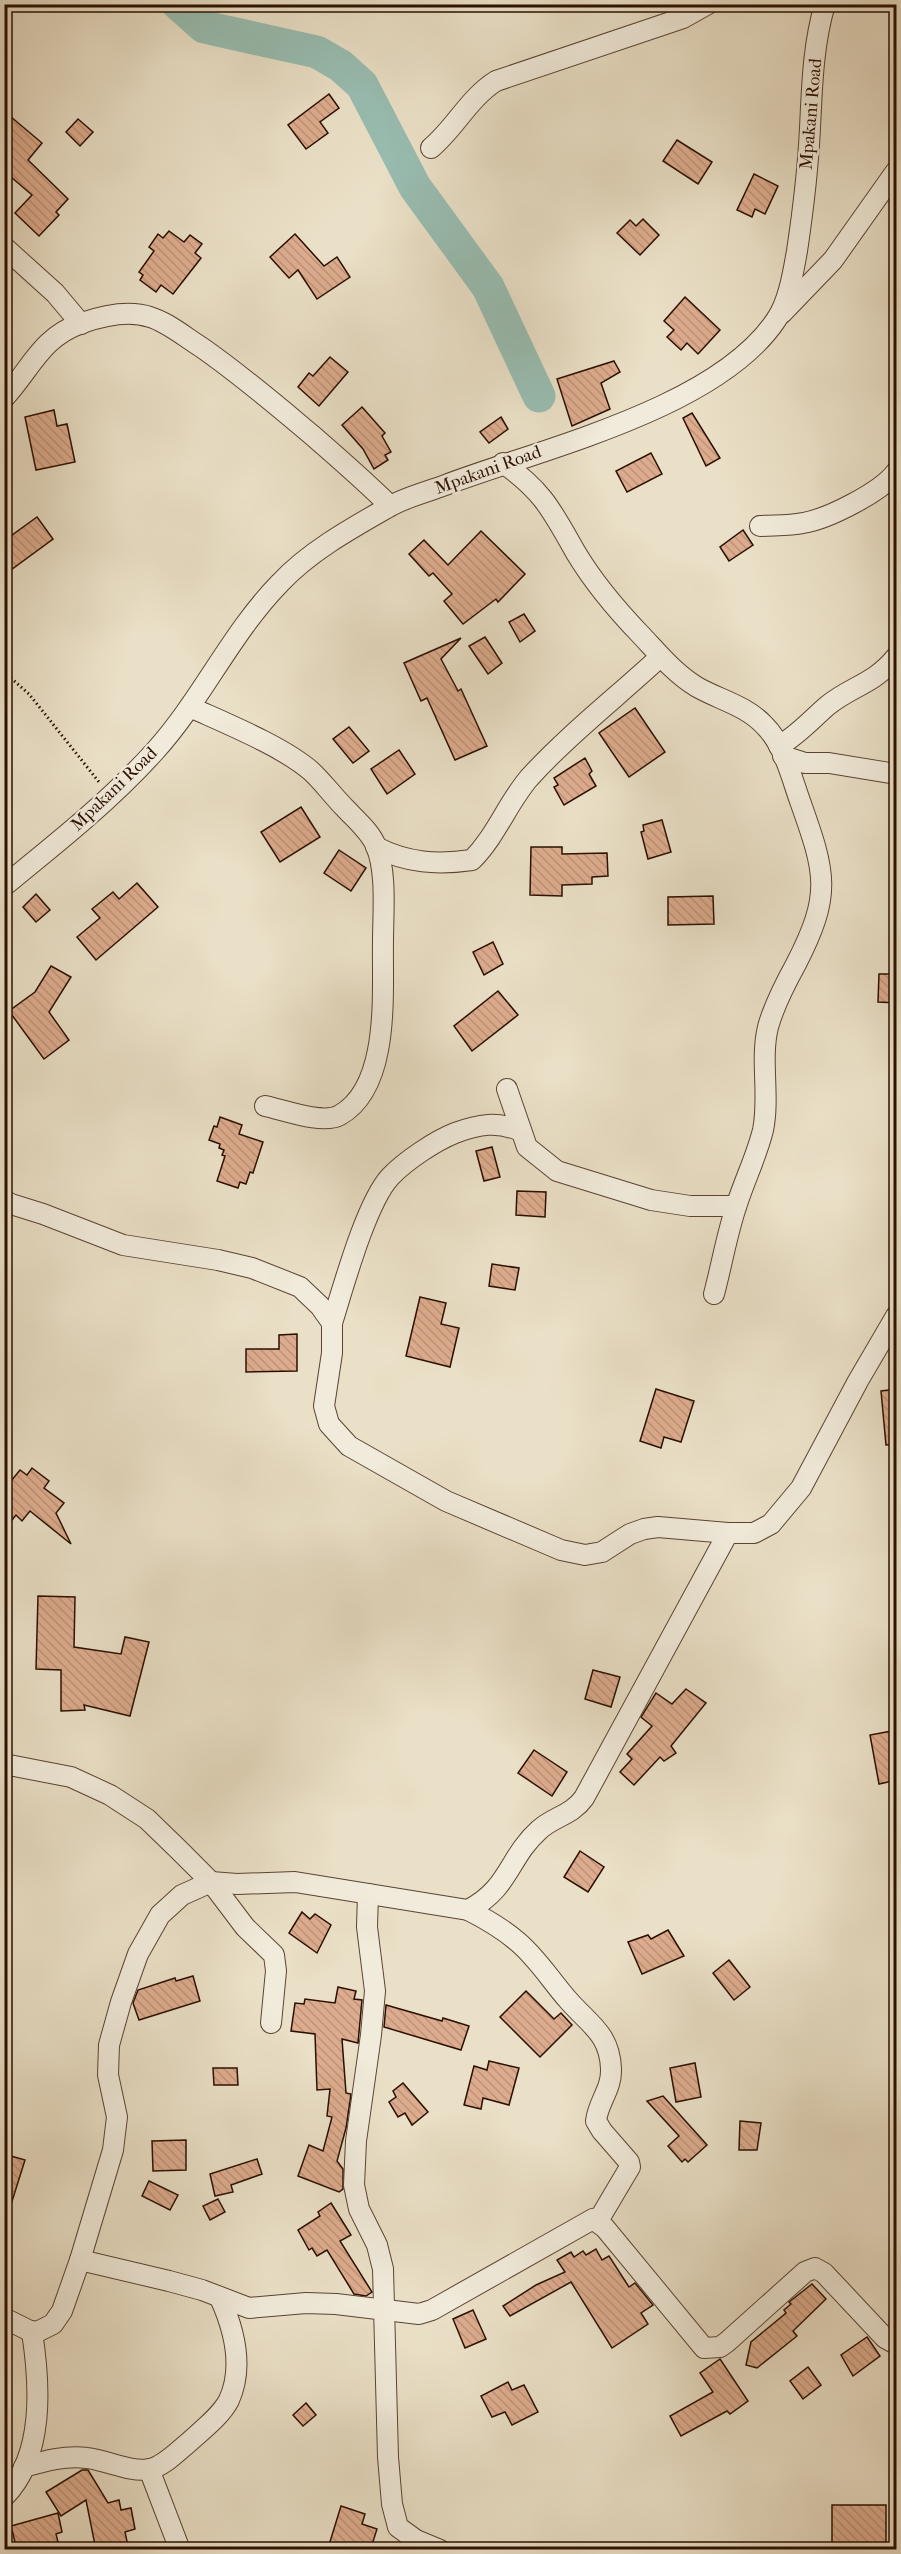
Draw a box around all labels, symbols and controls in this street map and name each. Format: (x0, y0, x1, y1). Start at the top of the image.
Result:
street label: Mpakani Road (796, 57, 826, 171)
street label: Mpakani Road (432, 441, 544, 499)
street label: Mpakani Road (67, 743, 162, 835)

